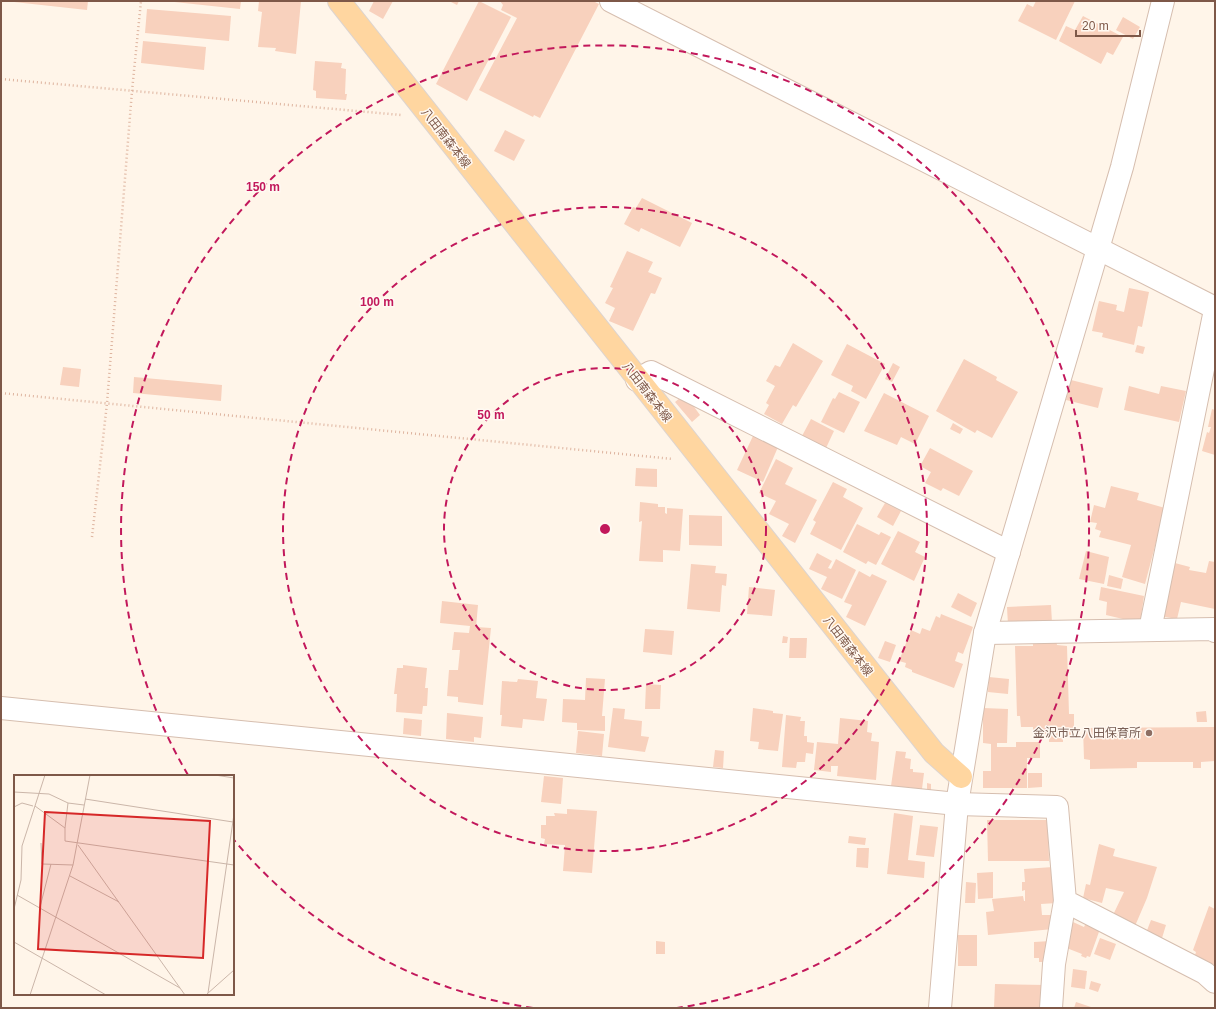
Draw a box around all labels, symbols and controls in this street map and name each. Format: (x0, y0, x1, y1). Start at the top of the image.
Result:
scale bar (1076, 12, 1140, 38)
text: 20 m (1082, 19, 1109, 33)
street label: 八田南森本線 (418, 105, 474, 171)
text: 150 m (246, 180, 280, 194)
text: 100 m (360, 295, 394, 309)
street label: 八田南森本線 (619, 359, 675, 425)
text: 50 m (477, 408, 505, 422)
centre of rings (598, 522, 612, 536)
street label: 八田南森本線 (820, 613, 876, 679)
place label: 金沢市立八田保育所 (1033, 726, 1141, 740)
marker: 金沢市立八田保育所 (1144, 728, 1154, 738)
inset map (14, 775, 234, 995)

